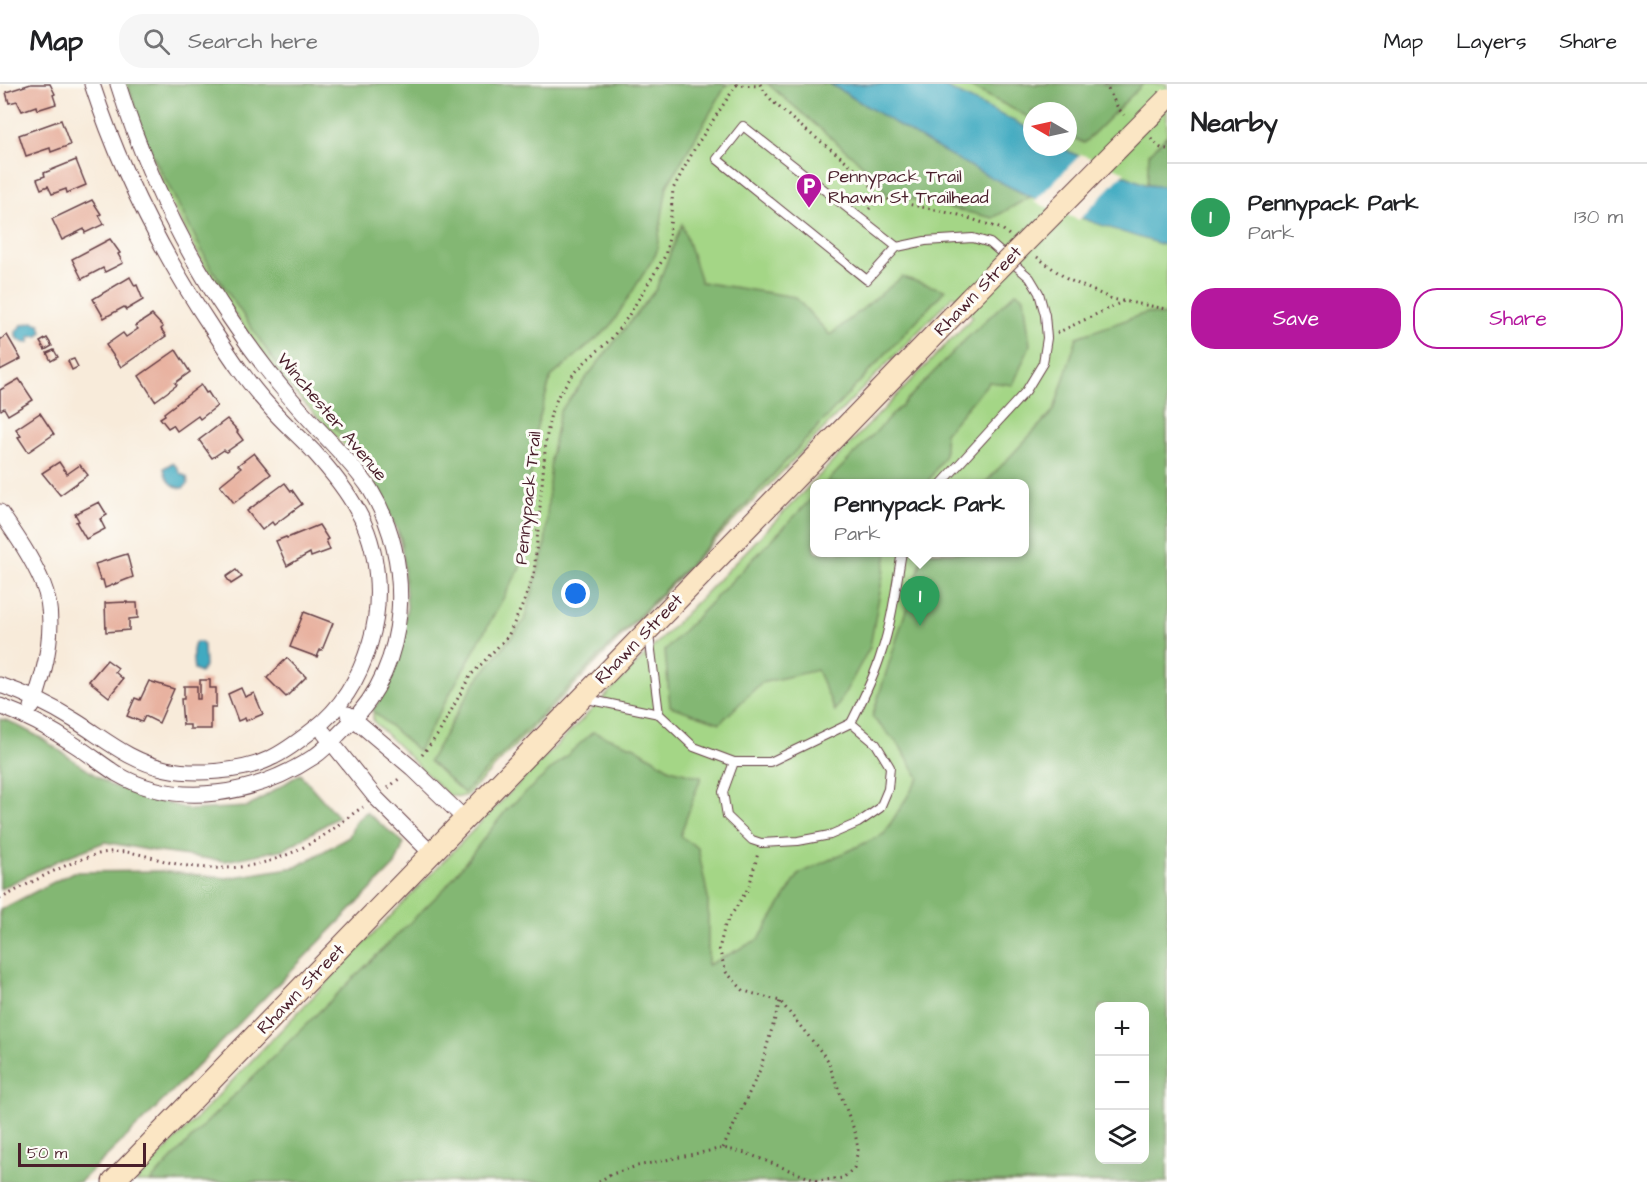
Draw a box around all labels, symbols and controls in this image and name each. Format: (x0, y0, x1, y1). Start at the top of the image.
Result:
search box (119, 14, 539, 68)
text: Map (30, 22, 83, 61)
icon: search (140, 25, 173, 58)
text: Search here (188, 26, 318, 57)
text: Map (1383, 27, 1423, 56)
text: Layers (1456, 27, 1526, 56)
text: Share (1559, 27, 1617, 56)
north arrow (1023, 102, 1077, 156)
text: Nearby (1191, 105, 1278, 141)
place label: Pennypack Trail Rhawn St Trailhead (828, 164, 989, 210)
parking icon: Pennypack Trail Rhawn St Trailhead (794, 171, 824, 209)
text: Pennypack Park (1248, 188, 1419, 219)
text: 1 (1209, 203, 1212, 231)
text: 130 m (1574, 203, 1623, 231)
text: Park (1248, 219, 1294, 247)
street label: Rhawn Street (928, 240, 1028, 342)
button: Save (1191, 288, 1401, 349)
button: Share (1413, 288, 1623, 349)
street label: Winchester Avenue (271, 348, 393, 487)
street label: Pennypack Trail (509, 430, 548, 566)
popup (810, 479, 1029, 557)
text: Pennypack Park (834, 489, 1005, 520)
text: Park (834, 520, 880, 548)
pin: 1 (900, 576, 940, 626)
your location (561, 579, 590, 608)
street label: Rhawn Street (589, 588, 689, 690)
street label: Rhawn Street (251, 938, 351, 1040)
map controls (1095, 1002, 1149, 1164)
button: + (1095, 1002, 1149, 1056)
button: − (1095, 1056, 1149, 1110)
button: layers (1095, 1110, 1149, 1164)
scale bar (18, 1140, 146, 1168)
text: 50 m (27, 1142, 67, 1164)

